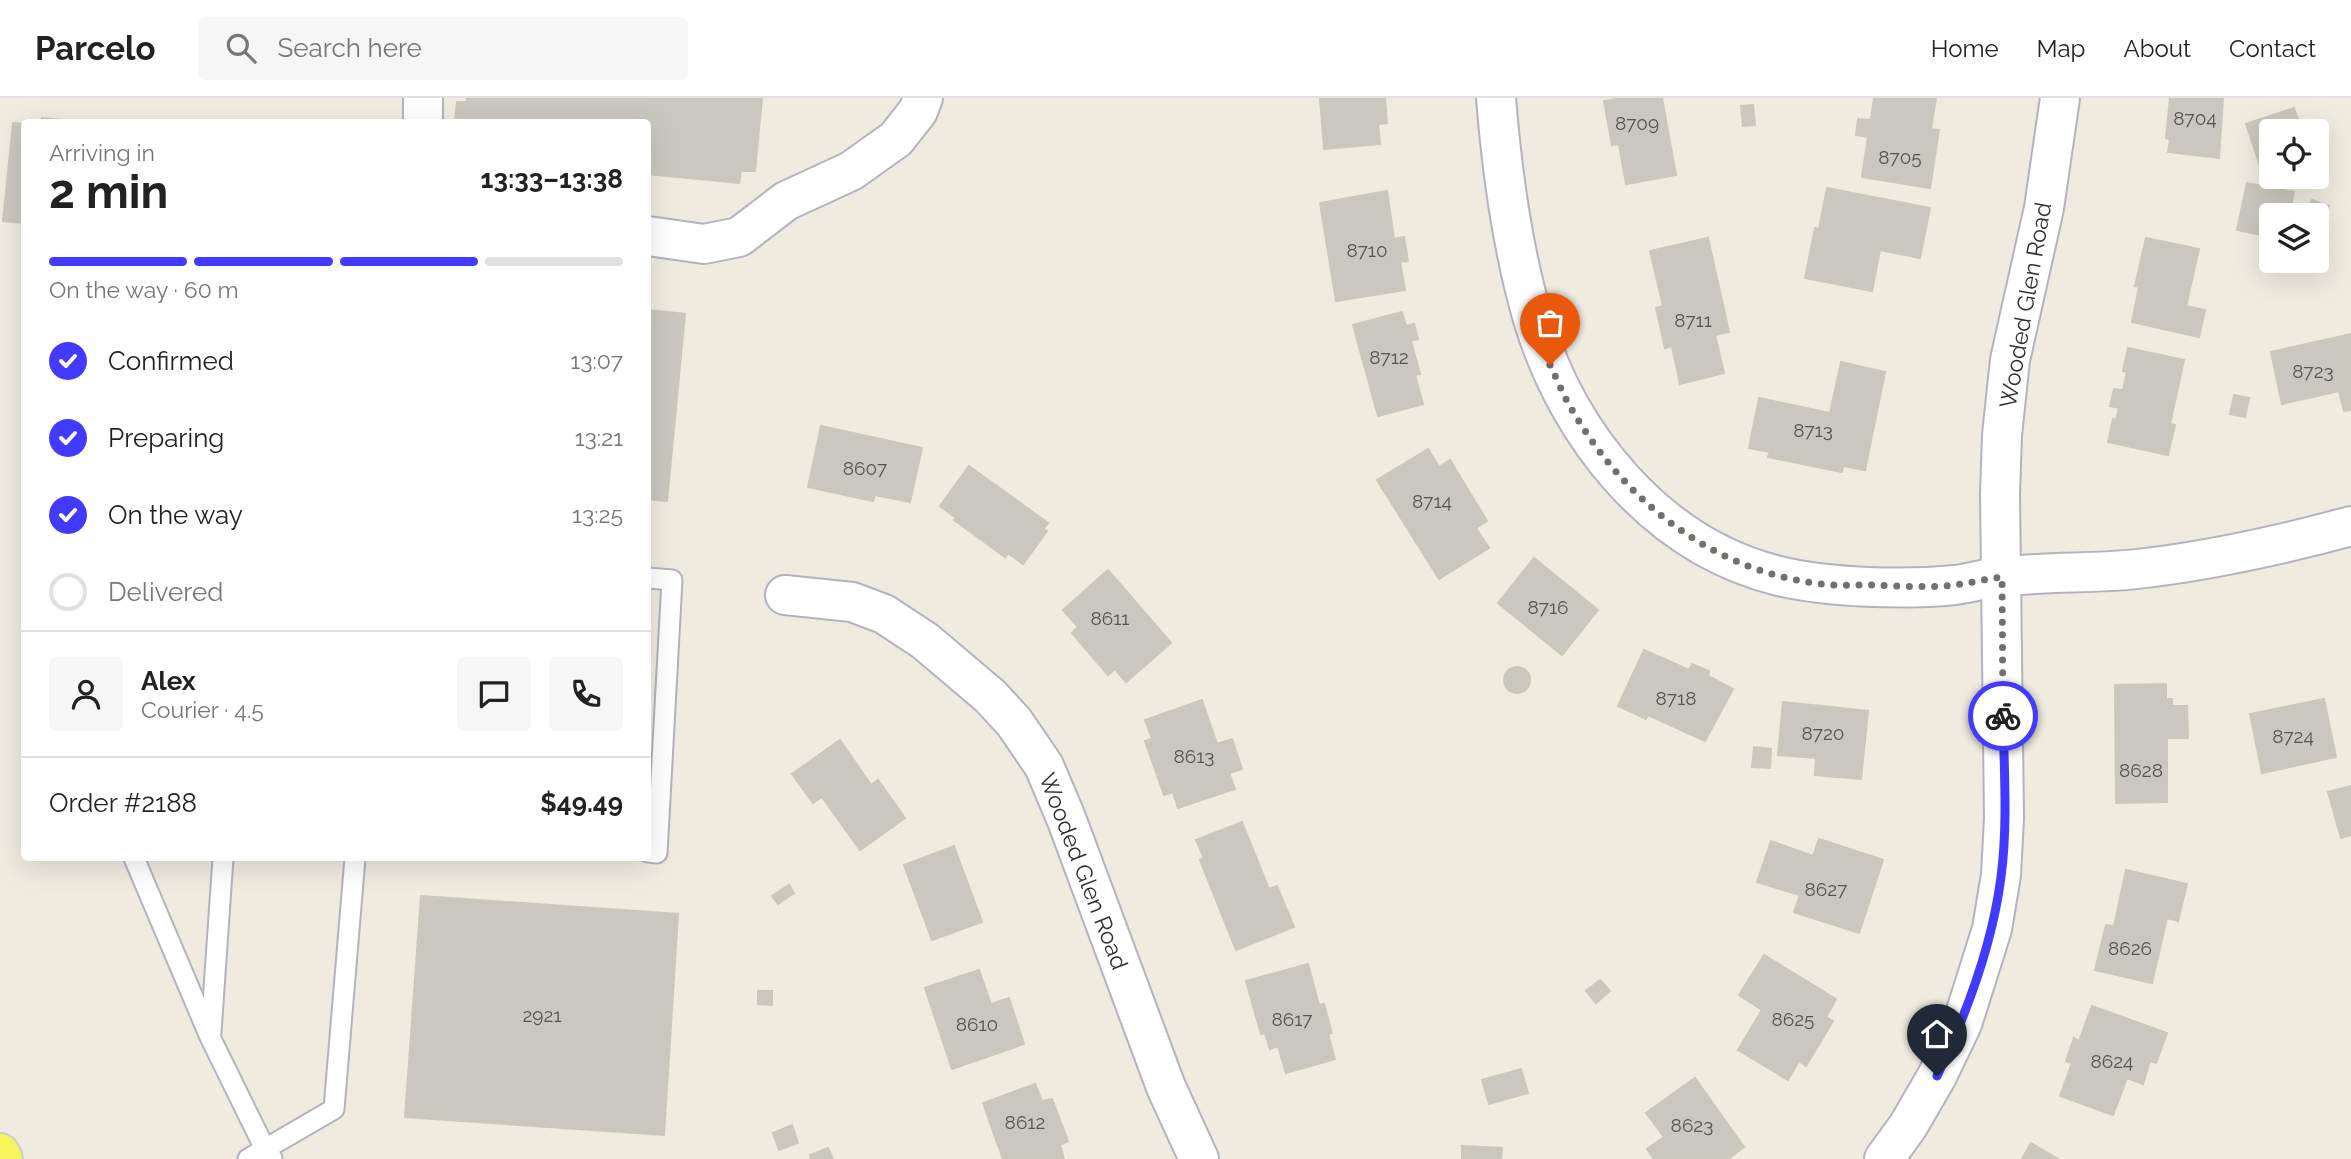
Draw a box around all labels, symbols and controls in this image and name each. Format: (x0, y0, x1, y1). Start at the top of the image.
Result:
search box (198, 17, 688, 80)
text: Parcelo (35, 29, 156, 68)
icon: search (222, 29, 260, 67)
text: Search here (278, 33, 422, 63)
text: Home (1931, 34, 1999, 63)
text: Map (2037, 34, 2085, 63)
text: About (2123, 34, 2191, 63)
text: Contact (2229, 34, 2316, 63)
house number: 8704 (2173, 107, 2217, 129)
house number: 8709 (1615, 112, 1659, 134)
map controls (2259, 119, 2329, 273)
button: locate (2259, 119, 2329, 189)
text: Arriving in (49, 139, 155, 166)
house number: 8705 (1878, 146, 1922, 168)
text: 13:33–13:38 (481, 164, 623, 194)
text: 2 min (49, 165, 168, 219)
street label: Wooded Glen Road (1994, 200, 2056, 410)
button: layers (2259, 203, 2329, 273)
house number: 8710 (1346, 239, 1388, 261)
text: On the way · 60 m (49, 276, 239, 303)
pin (1520, 293, 1580, 365)
icon: bag (1531, 304, 1569, 342)
house number: 8711 (1674, 309, 1712, 331)
icon: check (49, 342, 87, 380)
text: Confirmed (108, 346, 234, 376)
house number: 8712 (1369, 346, 1409, 368)
text: 13:07 (570, 347, 623, 374)
house number: 8723 (2292, 360, 2334, 382)
icon: check (49, 419, 87, 457)
house number: 8713 (1793, 419, 1833, 441)
text: Preparing (108, 423, 224, 453)
text: 13:21 (575, 424, 623, 451)
house number: 8607 (843, 457, 887, 479)
house number: 8714 (1412, 490, 1452, 512)
icon: check (49, 496, 87, 534)
text: On the way (108, 500, 243, 530)
text: 13:25 (572, 501, 623, 528)
text: Delivered (108, 577, 223, 607)
house number: 8716 (1527, 596, 1569, 618)
house number: 8611 (1091, 607, 1130, 629)
button: person (49, 657, 123, 731)
button: chat (457, 657, 531, 731)
button: phone (549, 657, 623, 731)
text: Alex (141, 666, 196, 696)
courier (1968, 681, 2038, 751)
house number: 8718 (1656, 687, 1696, 709)
text: Courier · 4.5 (141, 696, 264, 723)
icon: bike (1984, 697, 2022, 735)
house number: 8720 (1802, 722, 1844, 744)
house number: 8724 (2272, 725, 2314, 747)
house number: 8613 (1173, 745, 1215, 767)
house number: 8628 (2119, 759, 2163, 781)
street label: Wooded Glen Road (1034, 769, 1134, 973)
text: Order #2188 (49, 788, 197, 818)
text: $49.49 (540, 788, 623, 818)
house number: 8627 (1805, 878, 1847, 900)
house number: 8626 (2108, 937, 2152, 959)
house number: 2921 (522, 1004, 562, 1026)
pin (1907, 1004, 1967, 1076)
house number: 8617 (1272, 1008, 1312, 1030)
house number: 8625 (1772, 1008, 1814, 1030)
house number: 8610 (956, 1013, 998, 1035)
icon: home (1918, 1015, 1956, 1053)
house number: 8624 (2091, 1050, 2134, 1072)
house number: 8612 (1005, 1111, 1045, 1133)
house number: 8623 (1671, 1114, 1713, 1136)

